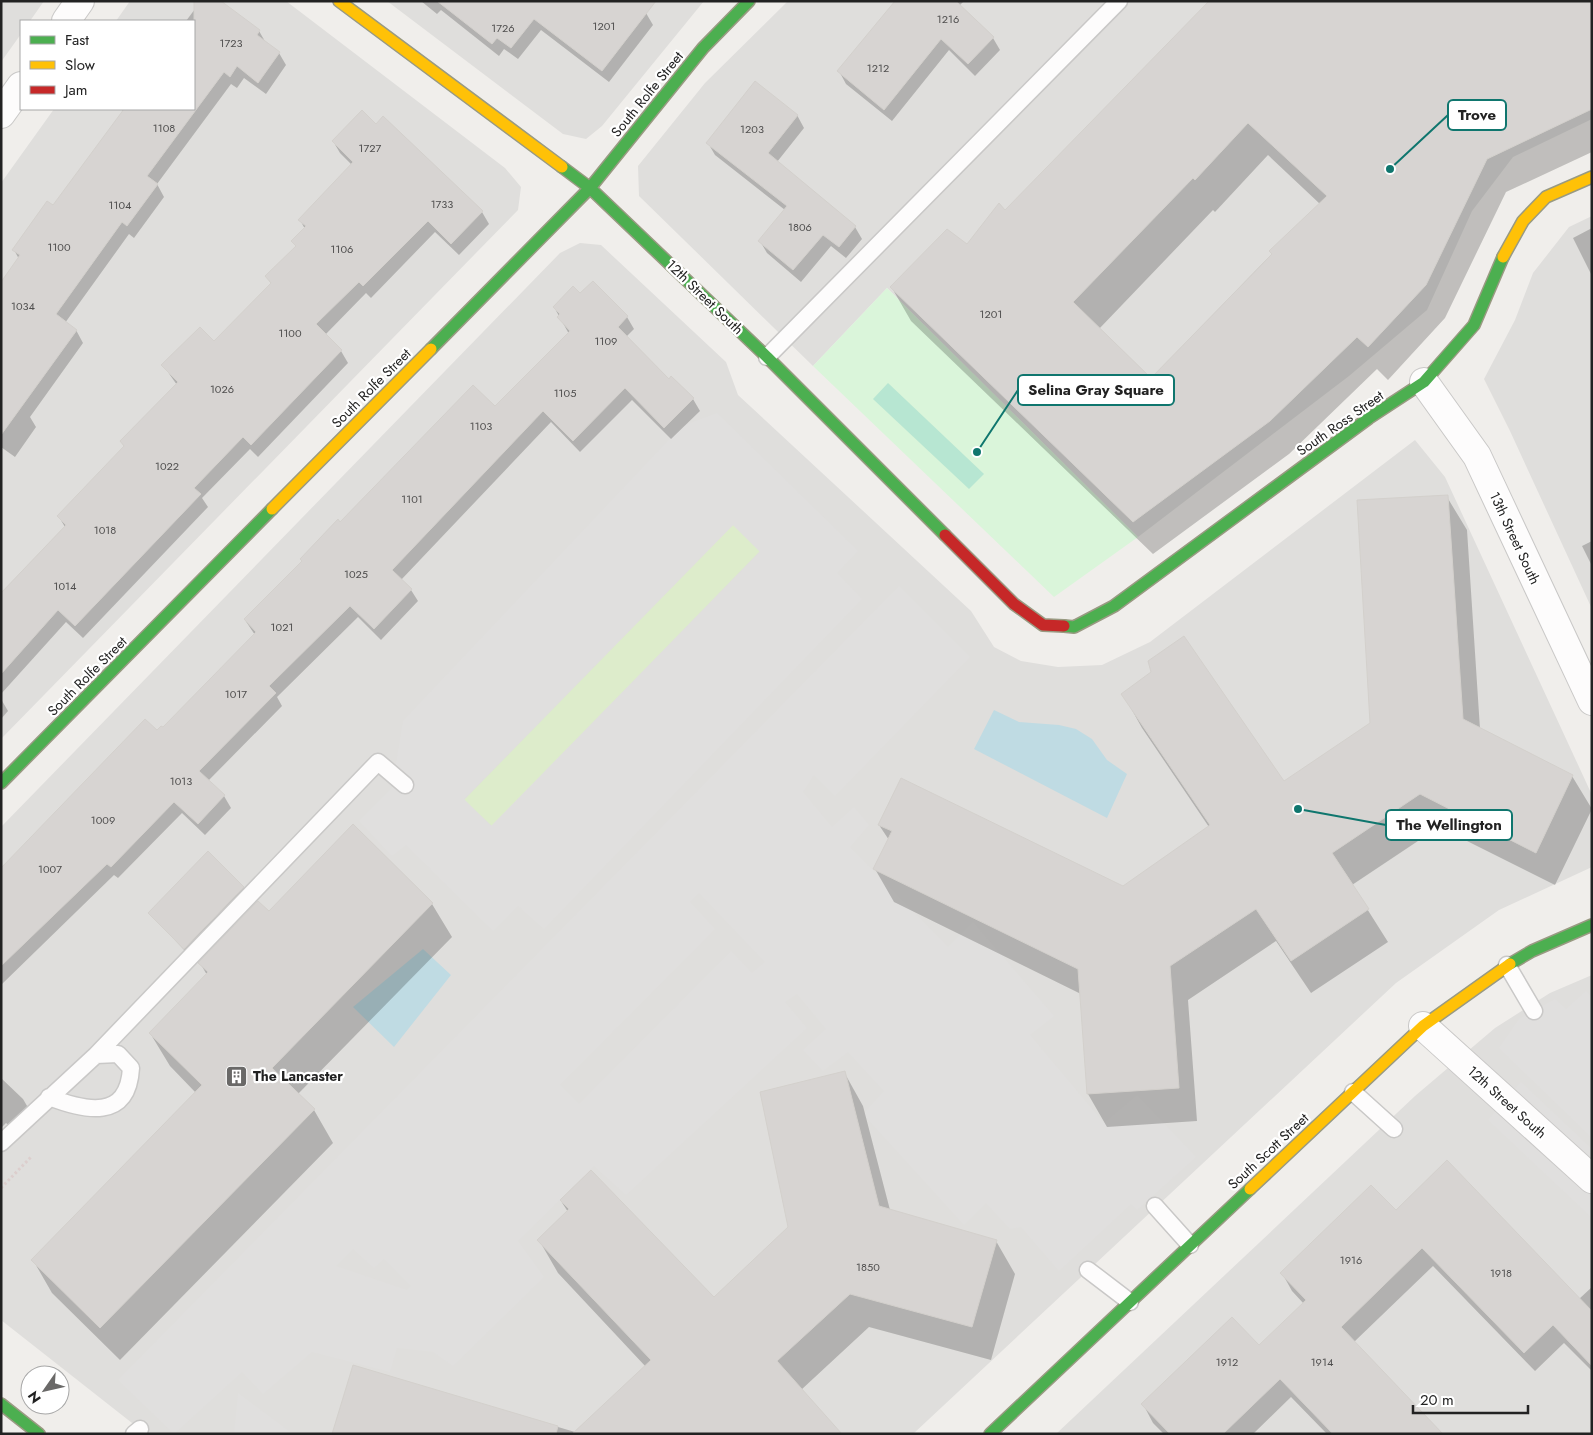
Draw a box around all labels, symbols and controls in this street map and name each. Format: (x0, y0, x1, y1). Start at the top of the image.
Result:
house number: 1216 (937, 11, 959, 27)
house number: 1201 (593, 18, 615, 34)
legend (20, 20, 195, 110)
house number: 1726 (491, 20, 515, 36)
text: Fast (65, 29, 89, 51)
house number: 1723 (220, 35, 243, 51)
street label: South Rolfe Street (606, 46, 688, 141)
text: Slow (65, 54, 96, 76)
house number: 1212 (867, 60, 889, 76)
text: Jam (63, 79, 88, 101)
callout: Trove (1448, 100, 1506, 130)
text: Trove (1458, 104, 1496, 126)
house number: 1108 (153, 120, 175, 136)
house number: 1203 (740, 121, 764, 137)
house number: 1727 (359, 140, 382, 156)
house number: 1733 (431, 196, 453, 212)
house number: 1104 (109, 197, 132, 213)
house number: 1806 (788, 219, 812, 235)
house number: 1100 (47, 239, 71, 255)
house number: 1106 (331, 241, 353, 257)
street label: 12th Street South (662, 255, 748, 339)
house number: 1034 (11, 298, 36, 314)
house number: 1201 (980, 306, 1002, 322)
house number: 1100 (278, 325, 302, 341)
house number: 1109 (595, 333, 617, 349)
street label: South Rolfe Street (327, 343, 416, 432)
callout: Selina Gray Square (1018, 375, 1174, 405)
text: Selina Gray Square (1028, 379, 1164, 401)
house number: 1026 (210, 381, 234, 397)
house number: 1105 (554, 385, 576, 401)
street label: South Ross Street (1293, 385, 1388, 460)
house number: 1103 (470, 418, 492, 434)
house number: 1022 (155, 458, 179, 474)
street label: 13th Street South (1485, 489, 1545, 587)
house number: 1101 (401, 491, 423, 507)
house number: 1018 (94, 522, 116, 538)
house number: 1025 (344, 566, 368, 582)
house number: 1014 (54, 578, 77, 594)
house number: 1021 (271, 619, 293, 635)
street label: South Rolfe Street (43, 631, 132, 720)
house number: 1017 (225, 686, 247, 702)
house number: 1013 (170, 773, 192, 789)
callout: The Wellington (1386, 810, 1512, 840)
house number: 1009 (91, 812, 115, 828)
text: The Wellington (1396, 814, 1502, 836)
house number: 1007 (38, 861, 62, 877)
street label: 12th Street South (1463, 1061, 1551, 1143)
building icon: The Lancaster (225, 1064, 249, 1088)
place label: The Lancaster (253, 1066, 343, 1086)
street label: South Scott Street (1223, 1108, 1313, 1194)
house number: 1916 (1340, 1252, 1362, 1268)
house number: 1850 (856, 1259, 880, 1275)
house number: 1918 (1490, 1265, 1512, 1281)
house number: 1912 (1216, 1354, 1238, 1370)
house number: 1914 (1311, 1354, 1334, 1370)
north arrow (20, 1365, 70, 1415)
scale bar (1413, 1382, 1528, 1414)
text: N (23, 1387, 46, 1407)
text: 20 m (1420, 1389, 1454, 1411)

